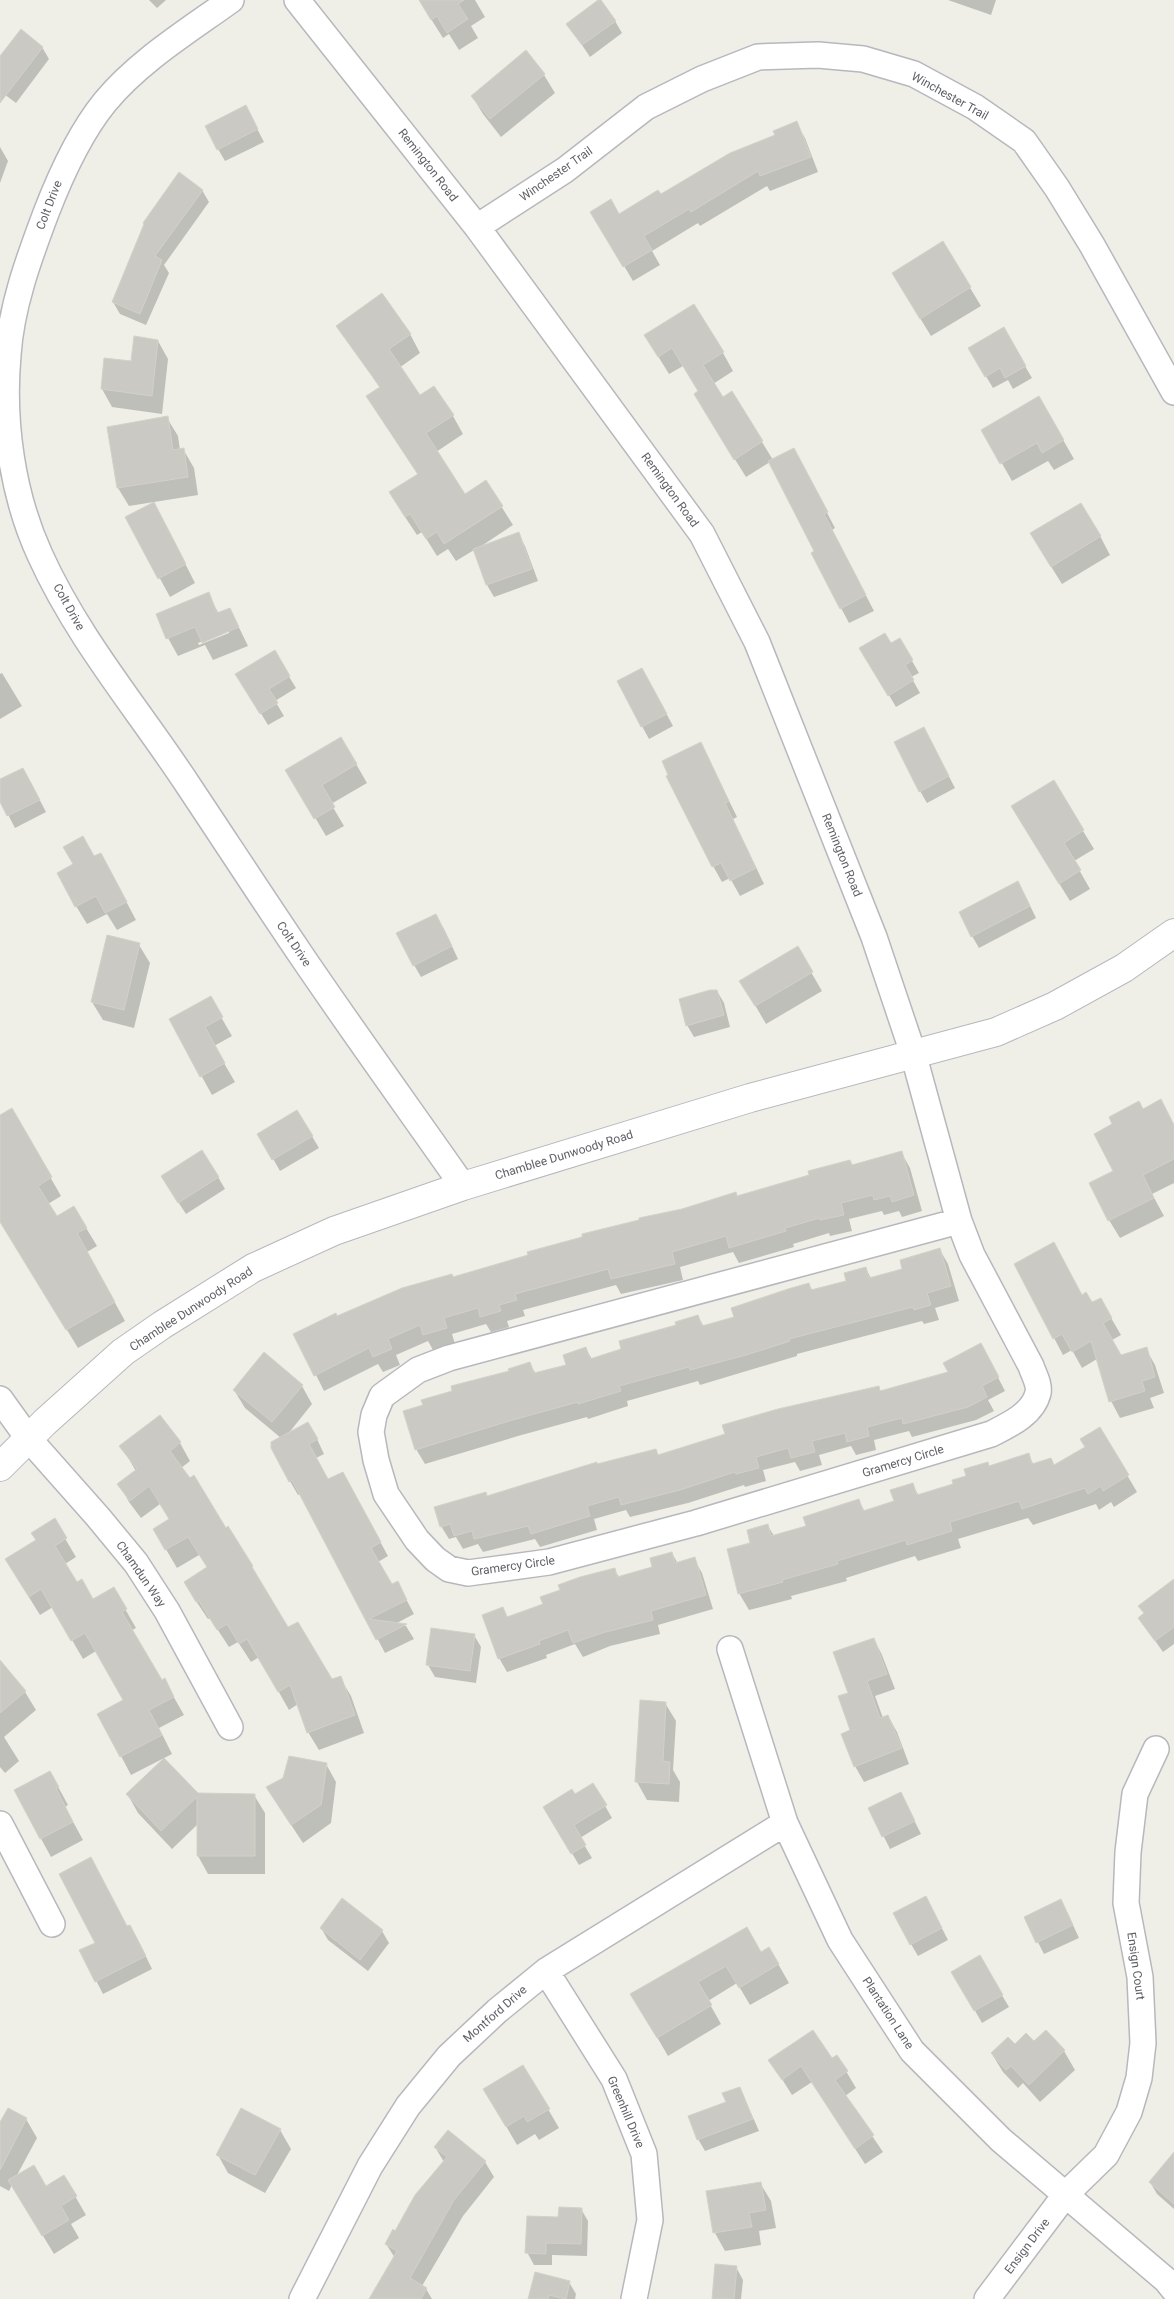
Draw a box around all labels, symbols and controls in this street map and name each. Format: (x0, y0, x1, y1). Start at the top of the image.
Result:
street label: Winchester Trail (909, 69, 991, 123)
street label: Remington Road (395, 126, 461, 204)
street label: Winchester Trail (517, 144, 595, 204)
street label: Colt Drive (33, 178, 65, 232)
street label: Remington Road (638, 450, 702, 530)
street label: Colt Drive (50, 581, 88, 633)
street label: Remington Road (819, 811, 865, 899)
street label: Colt Drive (274, 919, 314, 969)
street label: Chamblee Dunwoody Road (493, 1127, 635, 1183)
street label: Chamblee Dunwoody Road (127, 1264, 255, 1354)
street label: Gramercy Circle (861, 1442, 945, 1480)
street label: Chamdun Way (113, 1538, 169, 1610)
street label: Gramercy Circle (470, 1553, 556, 1579)
street label: Ensign Court (1124, 1931, 1148, 2001)
street label: Plantation Lane (859, 1974, 917, 2052)
street label: Montford Drive (460, 1983, 530, 2045)
street label: Greenhill Drive (605, 2074, 647, 2150)
street label: Ensign Drive (1002, 2215, 1052, 2277)

